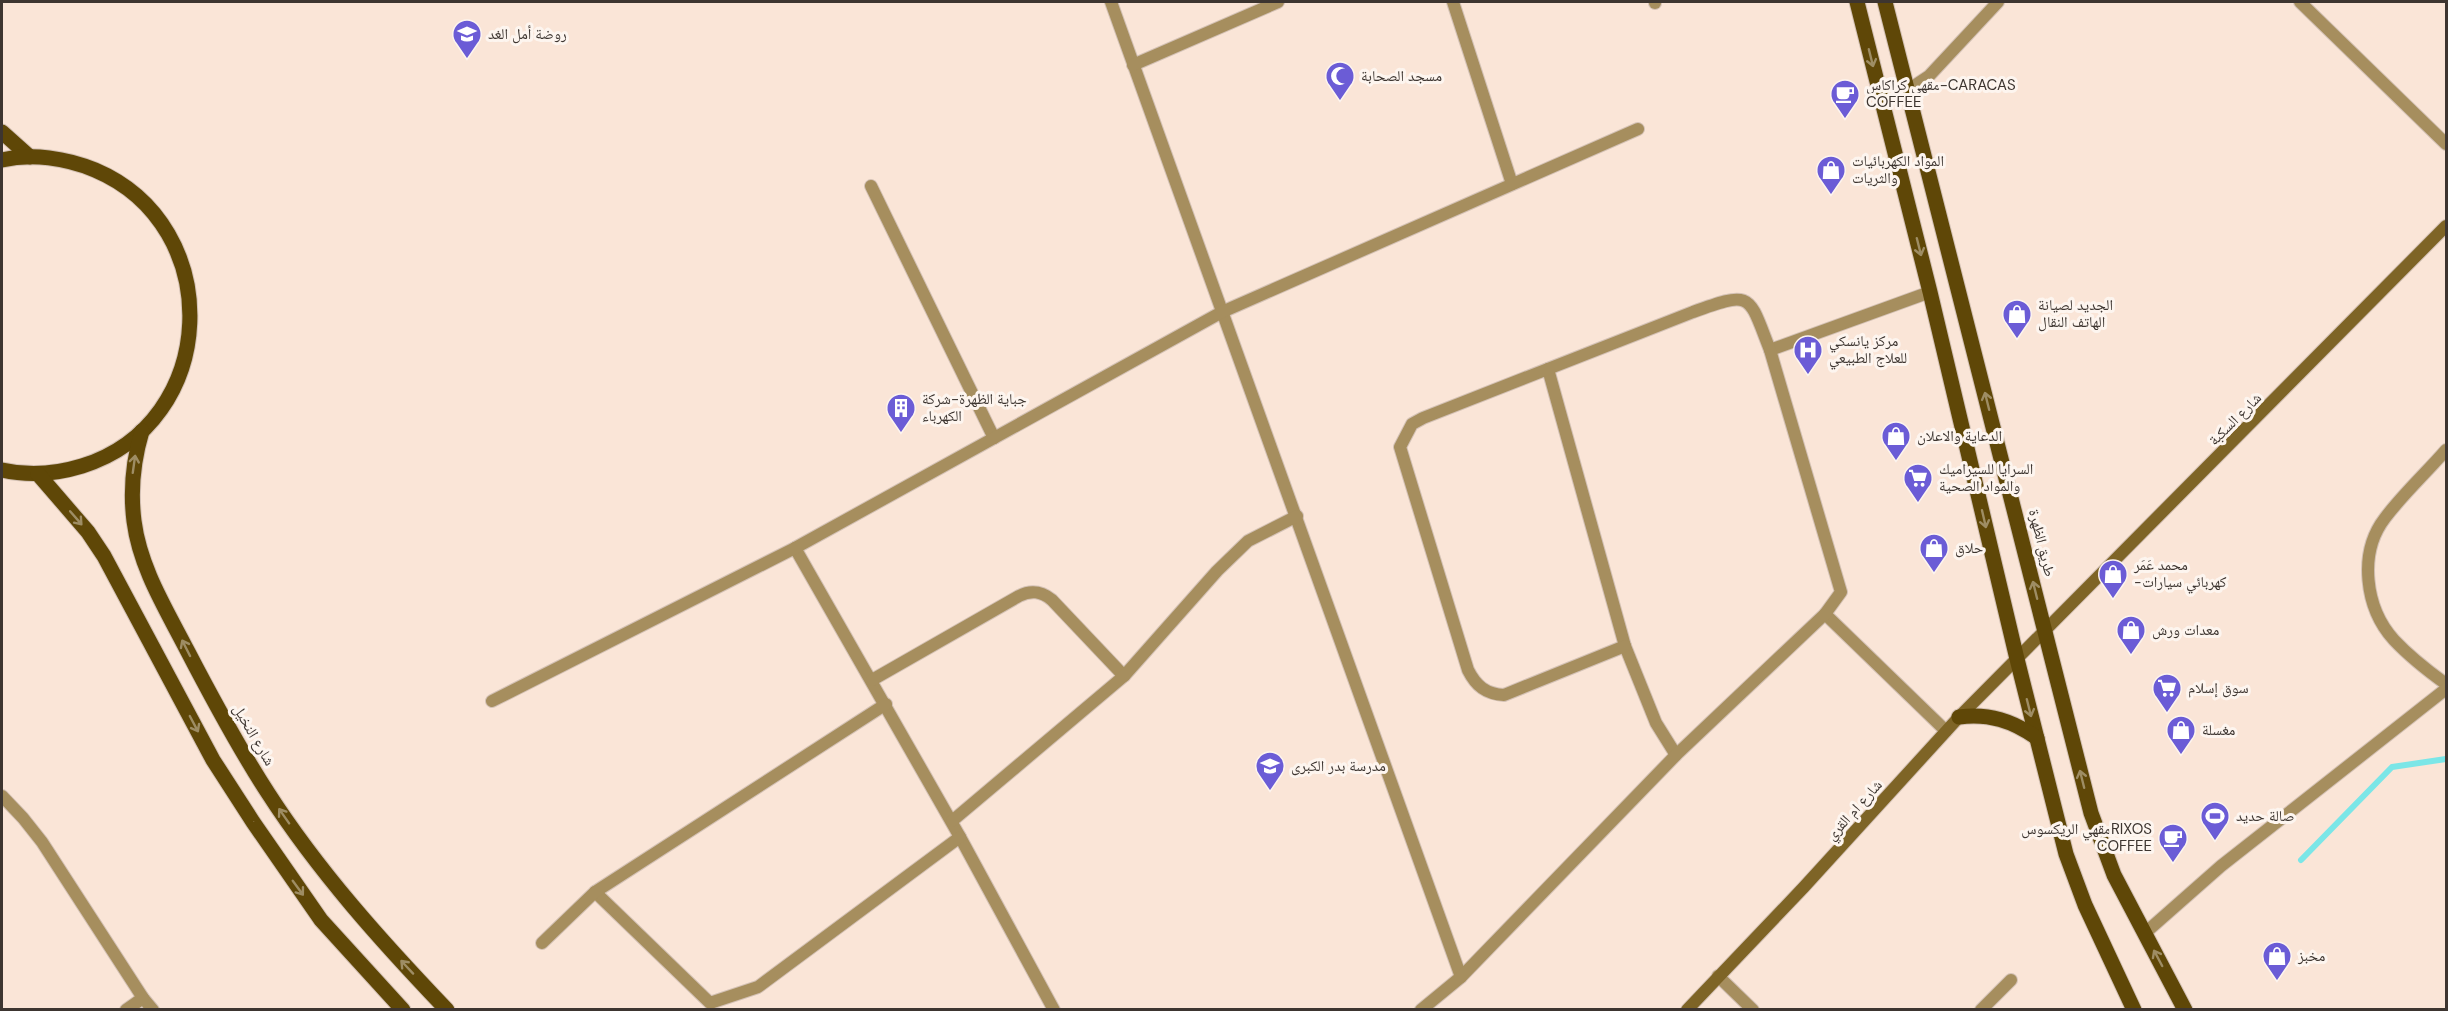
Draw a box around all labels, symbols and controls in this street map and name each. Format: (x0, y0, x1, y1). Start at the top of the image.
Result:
school or university icon: روضة أمل الغد (451, 18, 483, 60)
place label: روضة أمل الغد (488, 24, 567, 44)
one-way arrow (1865, 48, 1877, 67)
mosque icon: مسجد الصحابة (1324, 60, 1356, 102)
place label: مسجد الصحابة (1361, 66, 1442, 86)
place label: مقهي كراكاس-CARACAS COFFEE (1866, 75, 2016, 112)
cafe icon: مقهي كراكاس-CARACAS COFFEE (1829, 78, 1861, 120)
place label: المواد الكهربائيات والثريات (1852, 151, 1944, 188)
shop icon: المواد الكهربائيات والثريات (1815, 154, 1847, 196)
one-way arrow (1913, 237, 1925, 256)
place label: الجديد لصيانة الهاتف النقال (2038, 295, 2113, 332)
shop icon: الجديد لصيانة الهاتف النقال (2001, 298, 2033, 340)
place label: مركز يانسكي للعلاج الطبيعي (1829, 331, 1907, 370)
hospital icon: مركز يانسكي للعلاج الطبيعي (1792, 334, 1824, 376)
street label: شارع السكبة (2204, 388, 2266, 450)
place label: جباية الظهرة-شركة الكهرباء (922, 389, 1027, 426)
one-way arrow (1981, 391, 1993, 410)
building icon: جباية الظهرة-شركة الكهرباء (885, 392, 917, 434)
shop icon: الدعاية والاعلان (1880, 420, 1912, 462)
place label: الدعاية والاعلان (1917, 426, 2002, 446)
one-way arrow (128, 455, 139, 474)
place label: السرايا للسيراميك والمواد الصحية (1939, 459, 2033, 496)
supermarket icon: السرايا للسيراميك والمواد الصحية (1902, 462, 1934, 504)
street label: طريق الظهرة (2024, 507, 2060, 579)
one-way arrow (1978, 509, 1990, 528)
one-way arrow (70, 510, 83, 526)
shop icon: حلاق (1918, 532, 1950, 574)
place label: حلاق (1955, 538, 1984, 558)
place label: محمد عَمَر -كهربائي سيارات (2133, 555, 2226, 594)
shop icon: محمد عَمَر -كهربائي سيارات (2097, 558, 2129, 600)
one-way arrow (2028, 581, 2040, 600)
shop icon: معدات ورش (2115, 614, 2147, 656)
place label: معدات ورش (2152, 620, 2219, 640)
one-way arrow (180, 639, 191, 657)
supermarket icon: سوق إسلام (2151, 672, 2183, 714)
place label: سوق إسلام (2188, 678, 2249, 698)
one-way arrow (2024, 698, 2036, 717)
street label: شارع النخيل (228, 701, 280, 770)
one-way arrow (189, 714, 200, 732)
shop icon: مغسلة (2165, 714, 2197, 756)
place label: مغسلة (2202, 720, 2236, 740)
school or university icon: مدرسة بدر الكبرى (1254, 750, 1286, 792)
place label: مدرسة بدر الكبرى (1291, 756, 1386, 776)
one-way arrow (2076, 770, 2088, 789)
street label: شارع ام القري (1821, 775, 1888, 846)
sports icon: صالة حديد (2199, 800, 2231, 842)
place label: صالة حديد (2236, 806, 2294, 826)
one-way arrow (278, 808, 290, 825)
place label: مقهي الريكسوسRIXOS COFFEE (2021, 819, 2152, 856)
cafe icon: مقهي الريكسوسRIXOS COFFEE (2157, 822, 2189, 864)
one-way arrow (292, 880, 304, 896)
shop icon: مخبز (2261, 940, 2293, 982)
place label: مخبز (2297, 946, 2325, 966)
one-way arrow (2152, 949, 2163, 967)
one-way arrow (400, 960, 414, 975)

